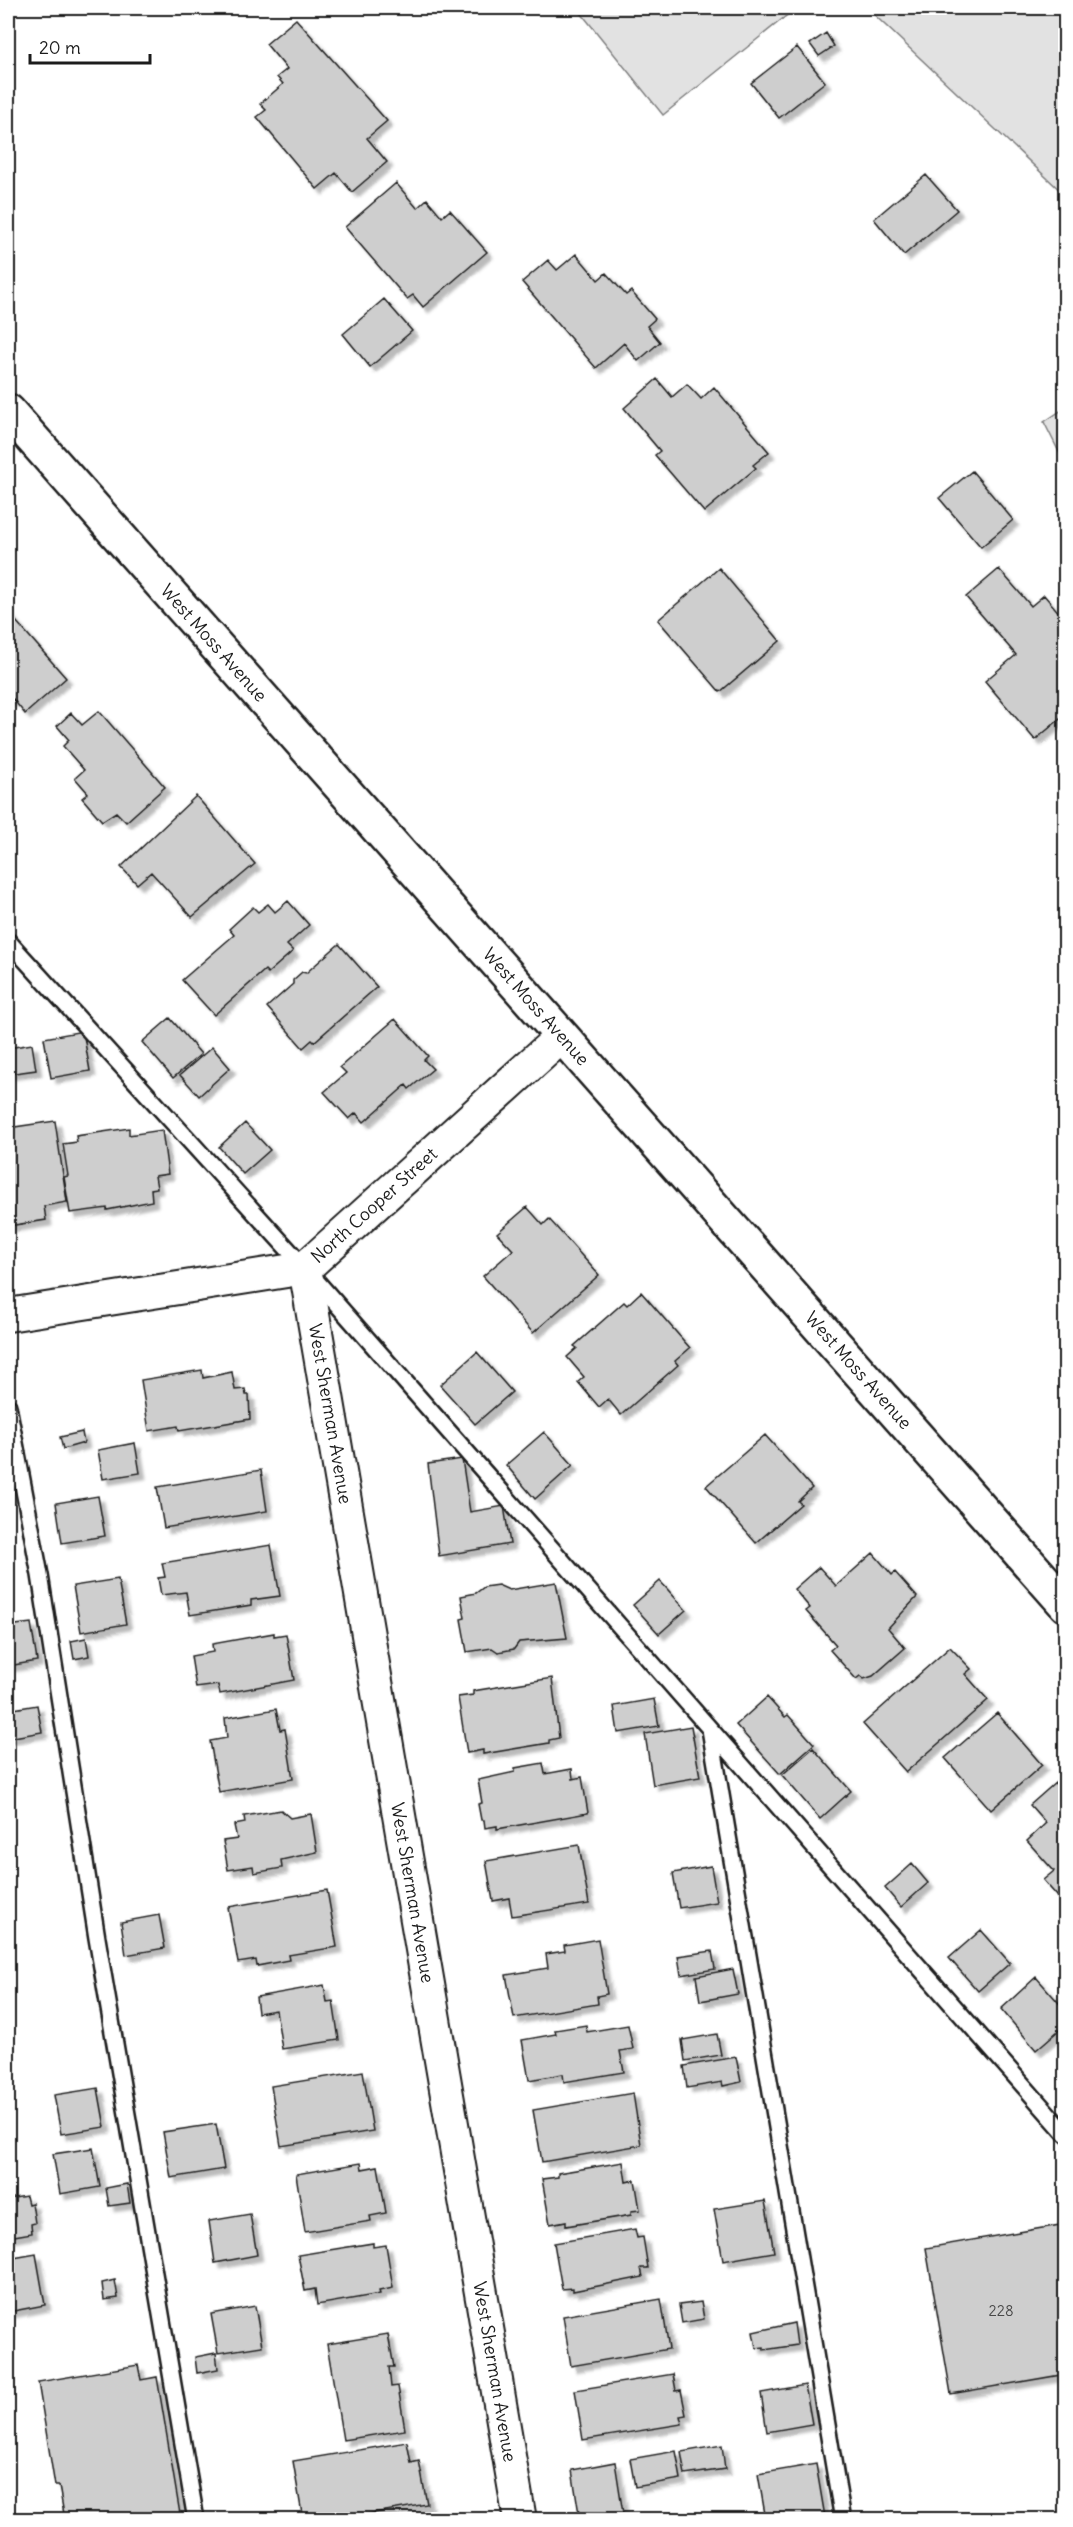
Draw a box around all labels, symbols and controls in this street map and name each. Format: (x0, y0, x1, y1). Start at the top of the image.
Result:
scale bar (30, 27, 150, 65)
text: 20 m (39, 36, 81, 59)
street label: West Moss Avenue (156, 579, 272, 706)
street label: West Moss Avenue (478, 943, 595, 1070)
street label: North Cooper Street (306, 1142, 442, 1268)
street label: West Moss Avenue (800, 1307, 917, 1434)
street label: West Sherman Avenue (304, 1322, 357, 1506)
street label: West Sherman Avenue (386, 1801, 440, 1985)
street label: West Sherman Avenue (468, 2280, 522, 2464)
house number: 228 (988, 2301, 1014, 2320)

